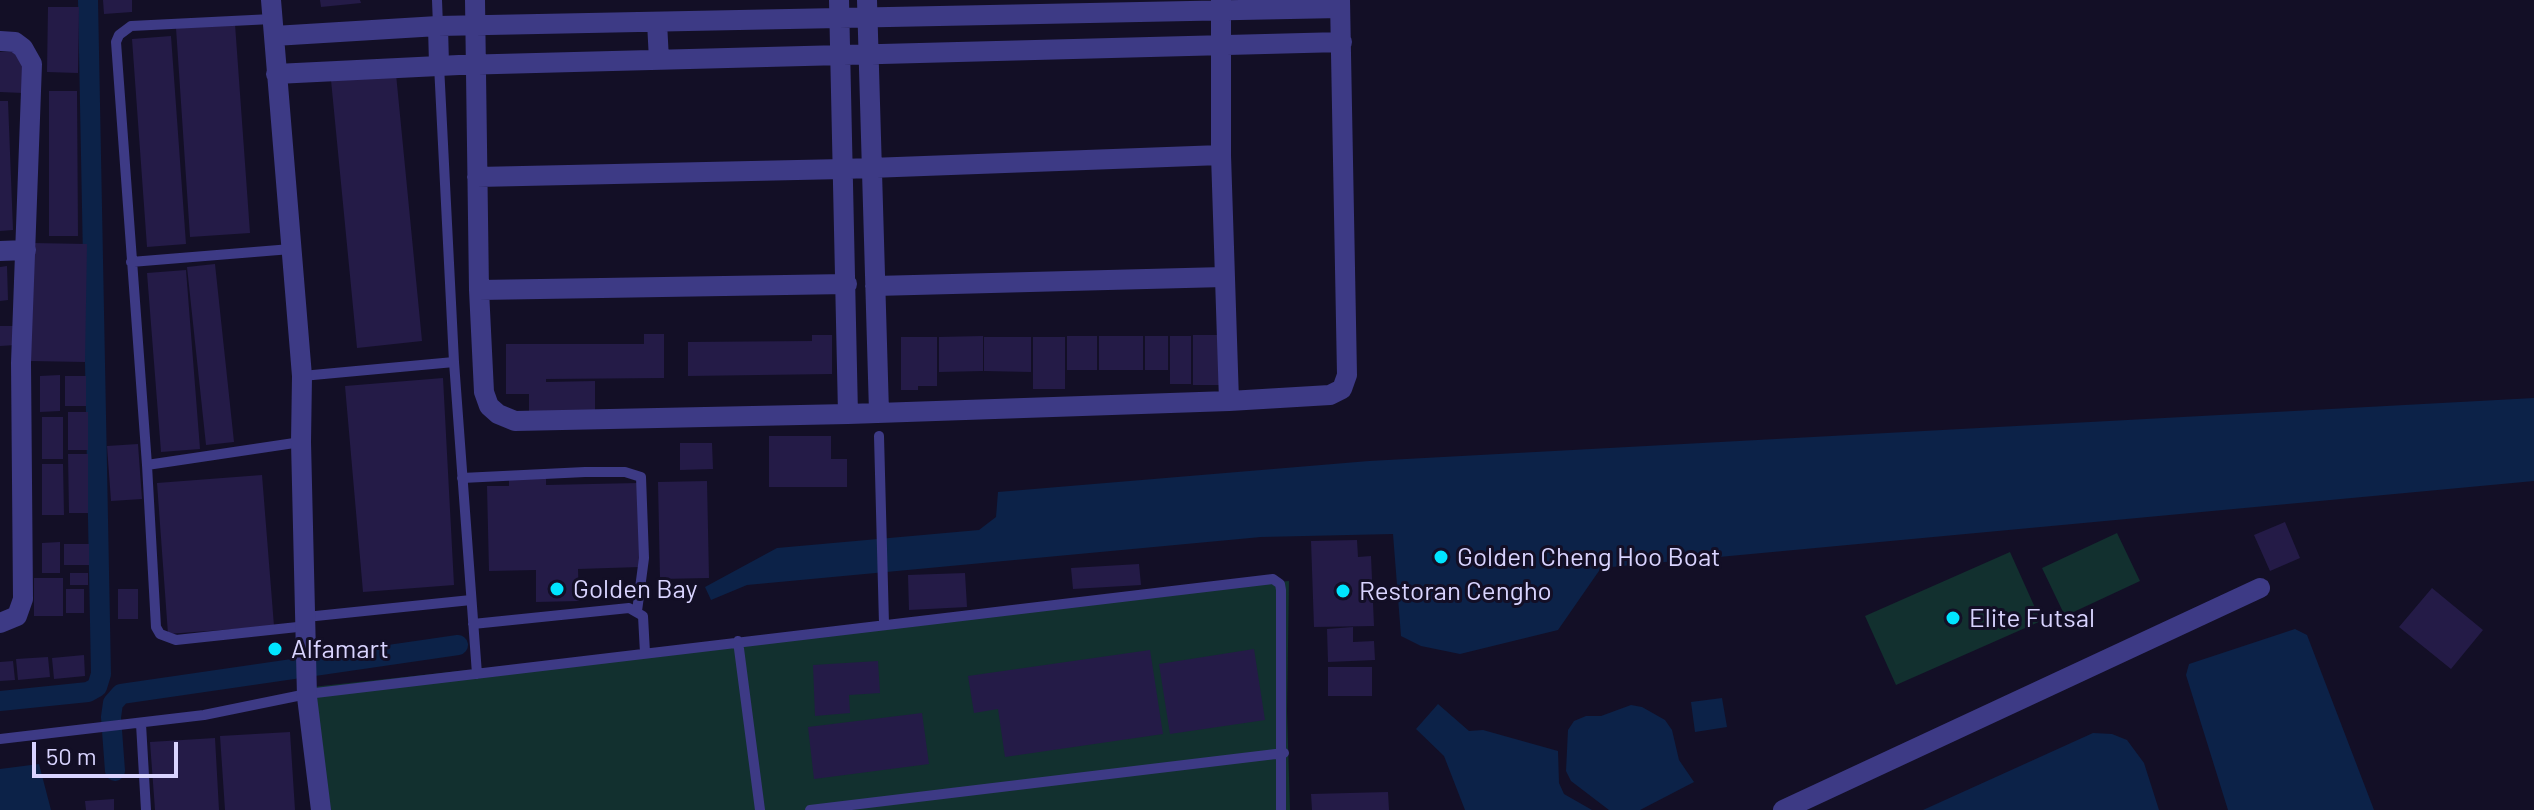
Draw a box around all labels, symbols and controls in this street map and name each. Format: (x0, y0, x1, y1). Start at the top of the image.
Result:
place label: Golden Cheng Hoo Boat (1457, 541, 1721, 573)
marker: Golden Cheng Hoo Boat (1432, 548, 1450, 566)
place label: Golden Bay (573, 573, 698, 605)
place label: Restoran Cengho (1359, 575, 1552, 607)
marker: Golden Bay (548, 580, 566, 598)
marker: Restoran Cengho (1334, 582, 1352, 600)
place label: Elite Futsal (1969, 602, 2095, 634)
marker: Elite Futsal (1944, 609, 1962, 627)
place label: Alfamart (291, 633, 389, 665)
marker: Alfamart (266, 640, 284, 658)
scale bar (36, 726, 182, 776)
text: 50 m (46, 741, 97, 770)

